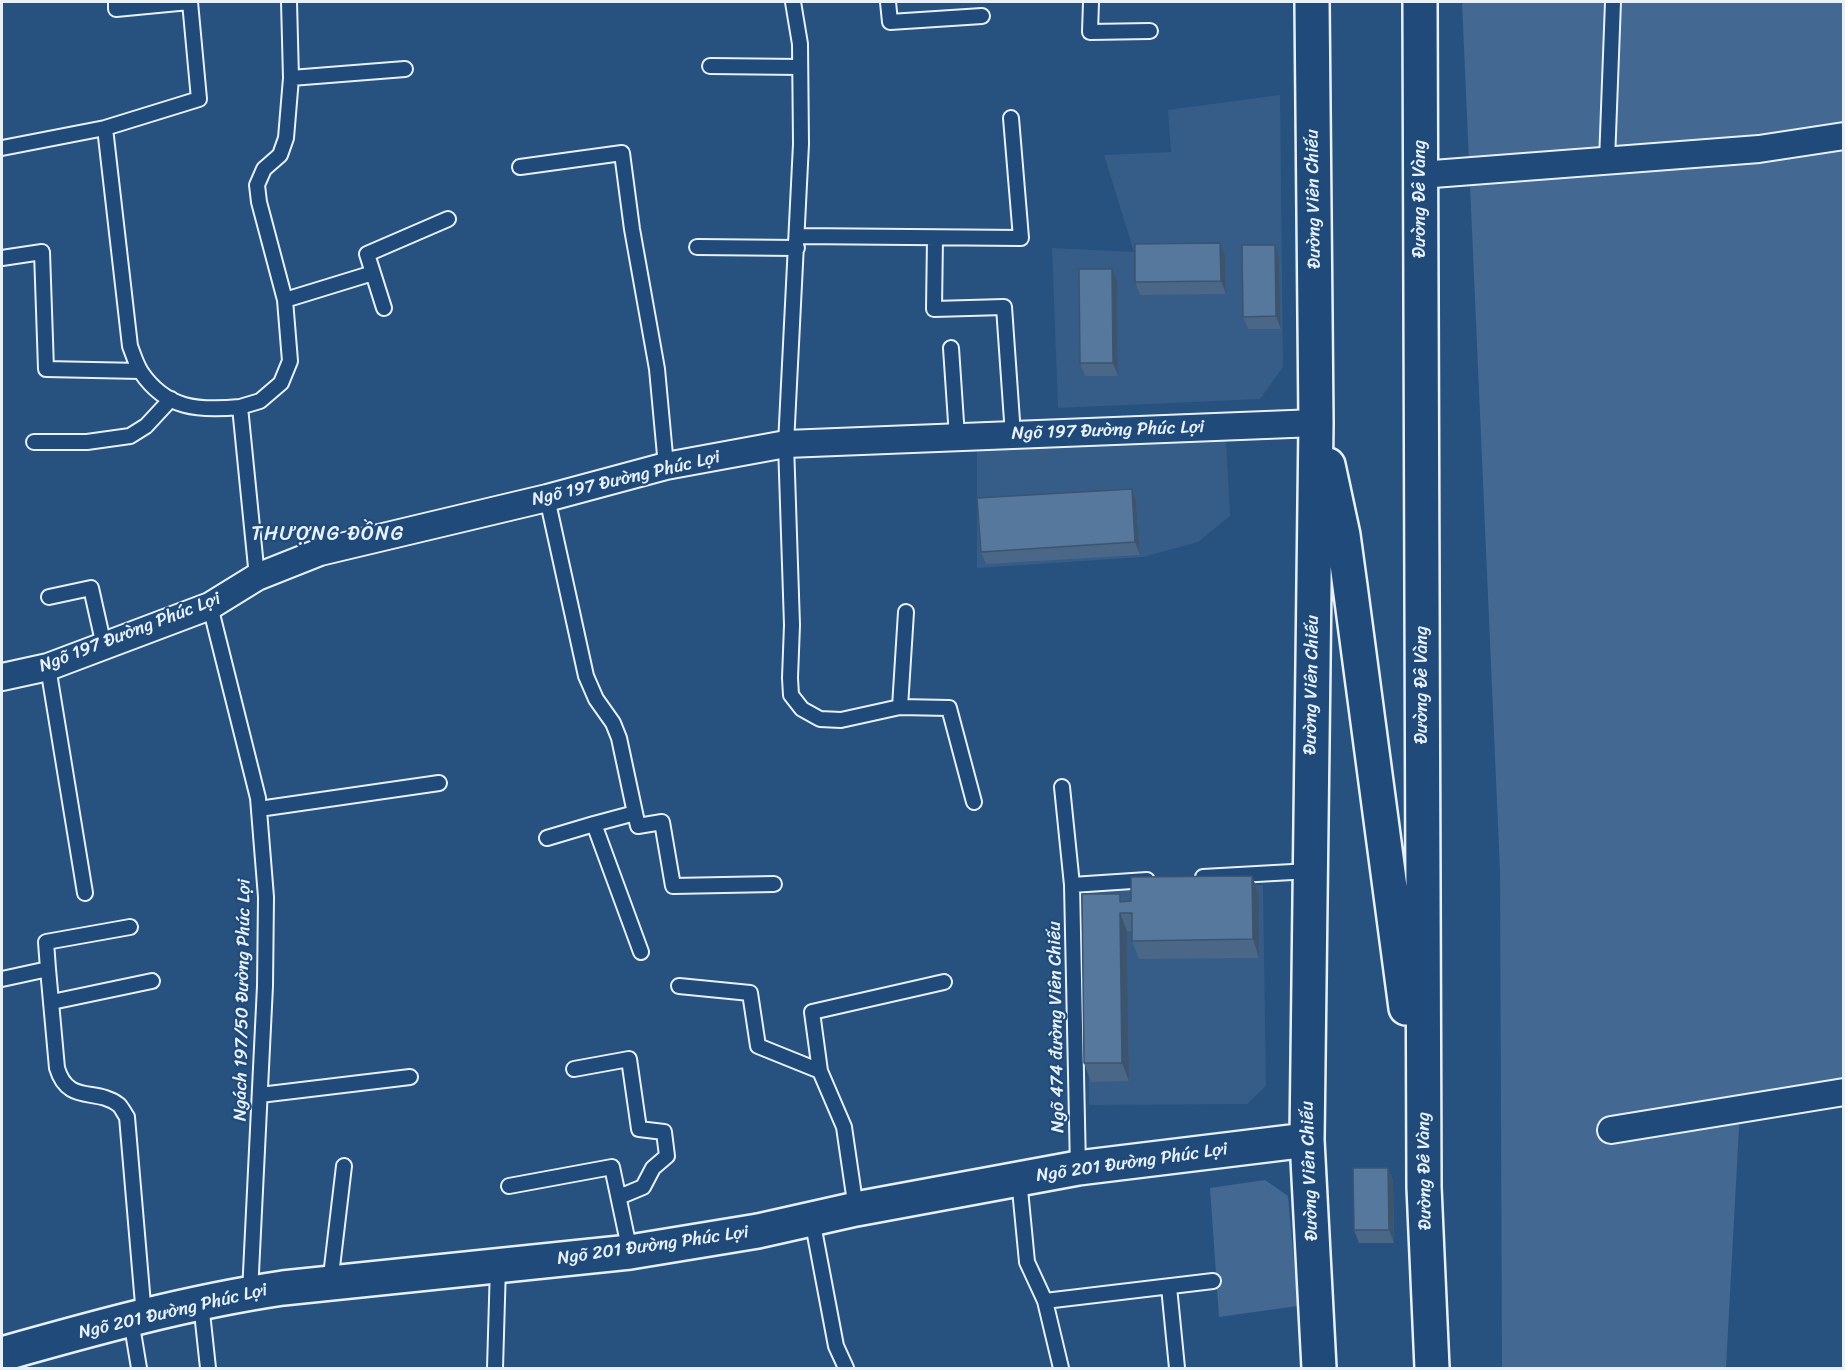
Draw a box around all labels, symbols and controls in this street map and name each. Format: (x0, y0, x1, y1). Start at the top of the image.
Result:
street label: Đường Viên Chiếu (1302, 129, 1326, 269)
street label: Đường Đê Vàng (1409, 140, 1431, 258)
street label: Ngõ 197 Đường Phúc Lợi (1011, 417, 1205, 445)
street label: Ngõ 197 Đường Phúc Lợi (530, 447, 722, 511)
district label: THƯỢNG ĐỒNG (251, 523, 405, 547)
street label: Ngõ 197 Đường Phúc Lợi (36, 588, 224, 678)
street label: Đường Viên Chiếu (1300, 615, 1324, 755)
street label: Đường Đê Vàng (1411, 626, 1433, 744)
street label: Ngách 197/50 Đường Phúc Lợi (230, 879, 256, 1121)
street label: Ngõ 474 đường Viên Chiếu (1044, 921, 1070, 1133)
street label: Đường Viên Chiếu (1297, 1101, 1323, 1241)
street label: Đường Đê Vàng (1413, 1112, 1437, 1230)
street label: Ngõ 201 Đường Phúc Lợi (1035, 1139, 1229, 1187)
street label: Ngõ 201 Đường Phúc Lợi (556, 1222, 750, 1270)
street label: Ngõ 201 Đường Phúc Lợi (76, 1280, 270, 1344)

